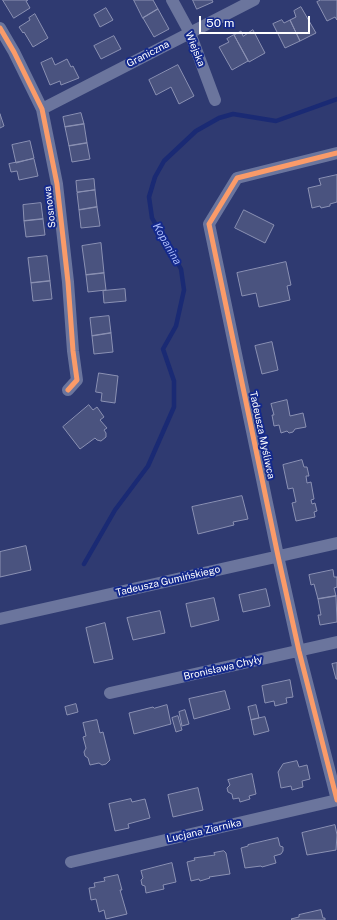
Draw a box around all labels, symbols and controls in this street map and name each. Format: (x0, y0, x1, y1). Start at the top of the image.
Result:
scale bar (201, 8, 312, 34)
text: 50 m (206, 16, 234, 30)
street label: Wiejska (183, 30, 207, 68)
street label: Graniczna (125, 38, 171, 70)
street label: Sosnowa (41, 185, 59, 229)
water label: Kopanina (150, 221, 184, 267)
street label: Tadeusza Myśliwca (247, 390, 277, 480)
street label: Tadeusza Gumińskiego (115, 563, 221, 599)
street label: Bronisława Chyły (182, 653, 264, 683)
street label: Lucjana Ziarnika (165, 817, 243, 845)

